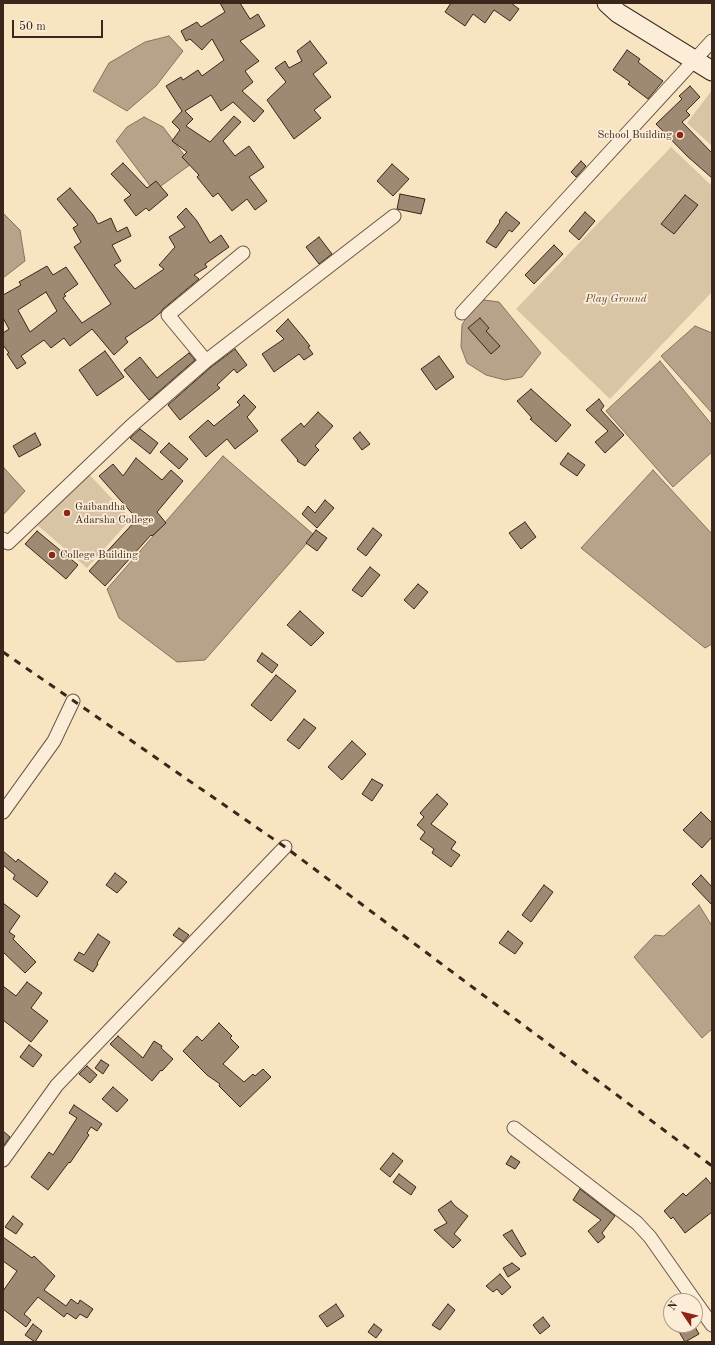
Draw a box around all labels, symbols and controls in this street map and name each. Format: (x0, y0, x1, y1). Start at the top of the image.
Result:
scale bar (14, 12, 105, 38)
text: 50 m (19, 21, 46, 33)
place label: School Building (597, 128, 672, 142)
marker: School Building (675, 130, 685, 140)
park label: Play Ground (585, 292, 647, 306)
place label: Gaibandha Adarsha College (75, 500, 153, 526)
marker: Gaibandha Adarsha College (62, 508, 72, 518)
place label: College Building (60, 548, 138, 562)
marker: College Building (47, 550, 57, 560)
north arrow (663, 1293, 703, 1333)
text: N (667, 1300, 680, 1313)

